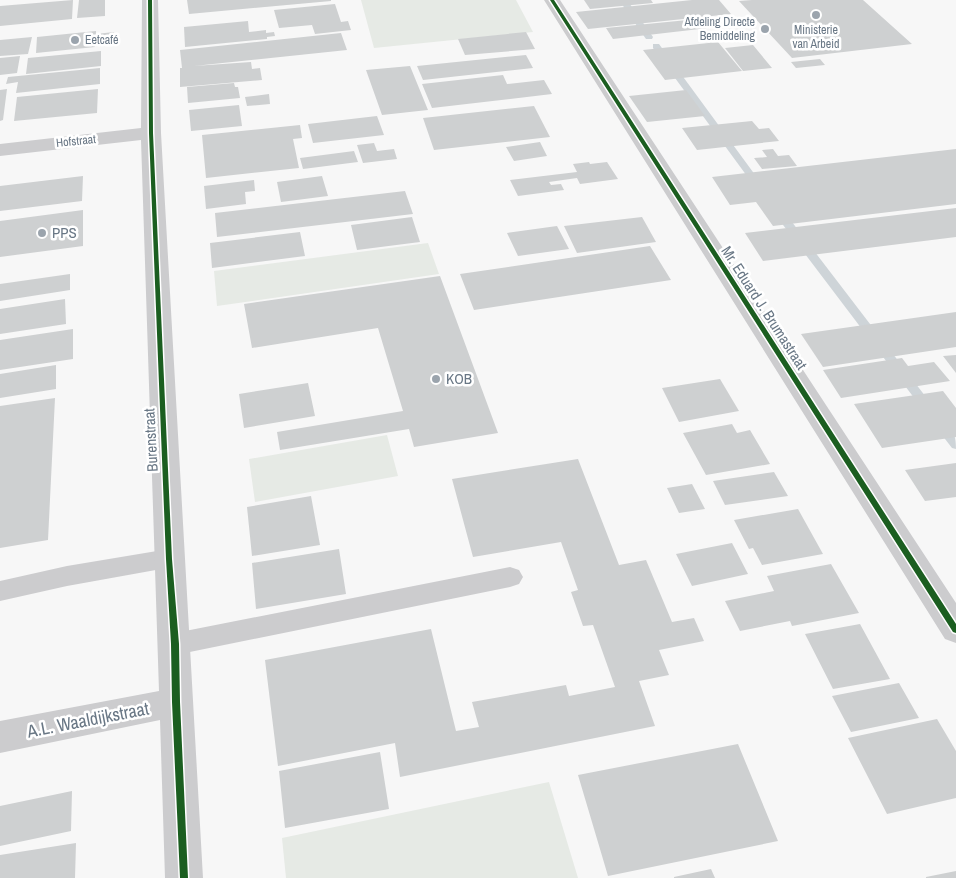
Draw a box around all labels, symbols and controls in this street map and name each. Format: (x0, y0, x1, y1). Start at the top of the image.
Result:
marker: Ministerie van Arbeid (810, 9, 822, 21)
place label: Afdeling Directe Bemiddeling (683, 14, 756, 44)
place label: Ministerie van Arbeid (792, 22, 840, 52)
marker: Afdeling Directe Bemiddeling (759, 23, 771, 35)
place label: Eetcafé (85, 32, 118, 48)
marker: Eetcafé (69, 34, 81, 46)
street label: Hofstraat (55, 131, 97, 151)
place label: PPS (52, 222, 77, 243)
marker: PPS (36, 227, 48, 239)
street label: Mr. Eduard J. Brumastraat (717, 242, 813, 374)
place label: KOB (446, 368, 472, 389)
marker: KOB (430, 373, 442, 385)
street label: Burenstraat (138, 407, 163, 472)
street label: A.L. Waaldijkstraat (24, 695, 151, 744)

